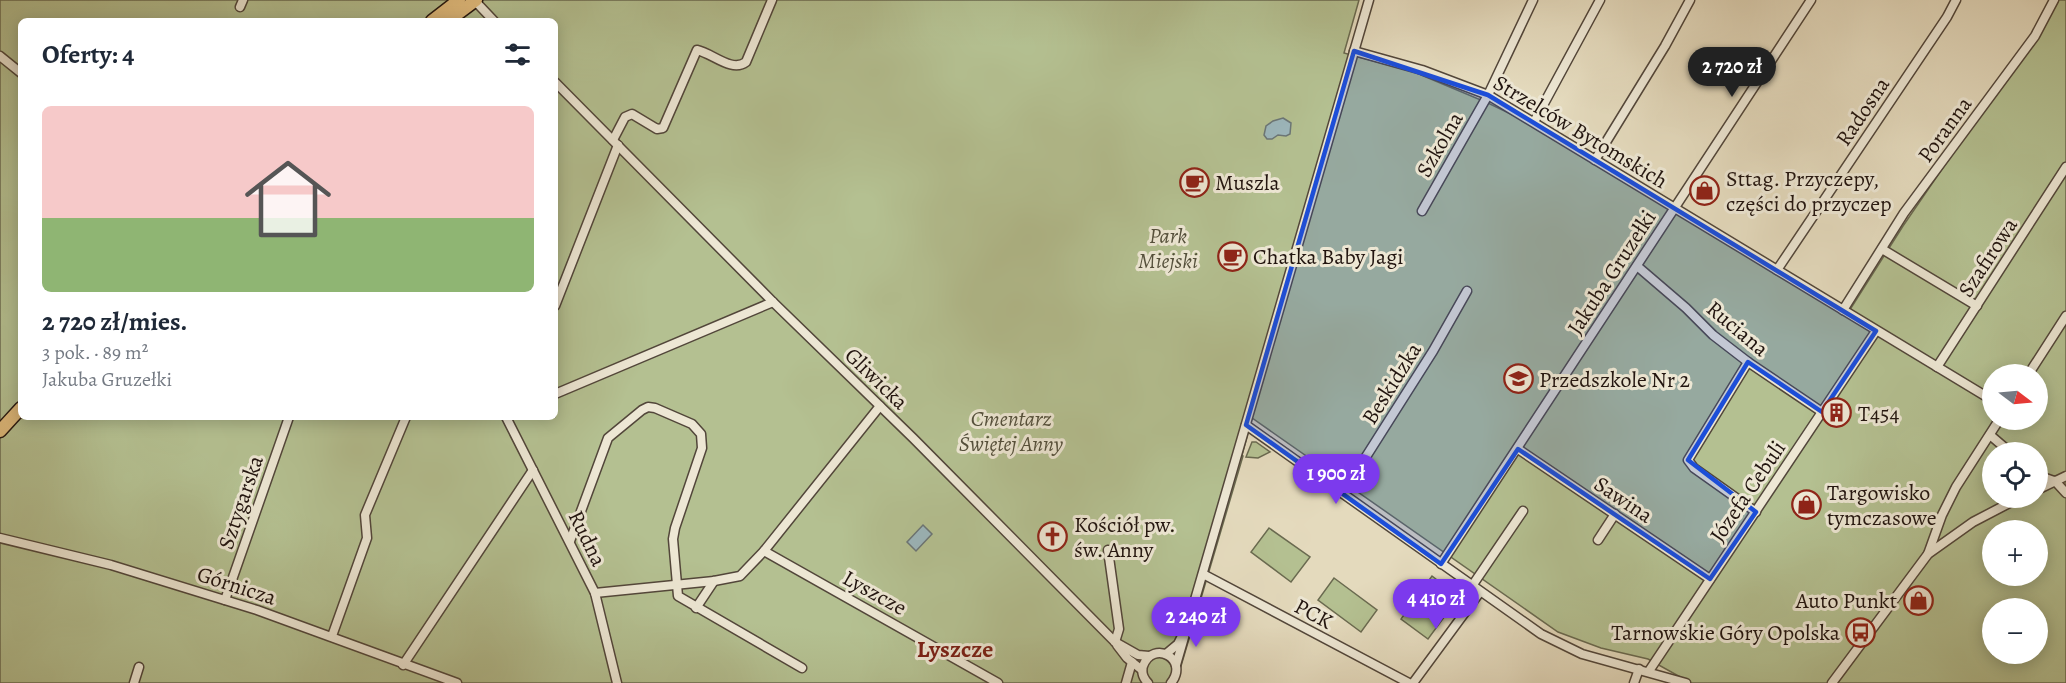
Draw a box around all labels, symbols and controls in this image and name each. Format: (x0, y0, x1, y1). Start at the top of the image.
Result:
text: Oferty: 4 (42, 37, 135, 72)
icon: filters (501, 38, 534, 71)
pin: 2 720 zł (1670, 47, 1794, 98)
text: 2 720 zł (1702, 53, 1762, 80)
street label: Strzelców Bytomskich (1488, 68, 1673, 196)
street label: Radosna (1829, 71, 1897, 152)
street label: Poranna (1911, 90, 1979, 169)
street label: Szkolna (1409, 106, 1471, 183)
icon: home (234, 145, 342, 253)
place label: Sttag. Przyczepy, części do przyczep (1726, 164, 1892, 219)
cafe icon: Muszla (1178, 166, 1210, 198)
place label: Muszla (1215, 168, 1280, 198)
shop icon: Sttag. Przyczepy, części do przyczep (1689, 175, 1721, 207)
street label: Jakuba Gruzełki (1560, 204, 1663, 341)
street label: Szafirowa (1951, 211, 2025, 303)
park label: Park Miejski (1138, 221, 1198, 276)
cafe icon: Chatka Baby Jagi (1216, 240, 1248, 272)
place label: Chatka Baby Jagi (1253, 242, 1404, 272)
street label: Ruciana (1700, 294, 1775, 364)
text: 2 720 zł/mies. (42, 304, 187, 339)
street label: Beskidzka (1355, 336, 1429, 430)
text: 3 pok. · 89 m² (42, 339, 148, 366)
street label: Gliwicka (838, 341, 915, 417)
school or university icon: Przedszkole Nr 2 (1502, 363, 1534, 395)
north arrow (1982, 364, 2048, 430)
map controls (1982, 364, 2048, 664)
place label: Przedszkole Nr 2 (1539, 365, 1690, 395)
text: Jakuba Gruzełki (42, 366, 172, 393)
building icon: T454 (1821, 397, 1853, 429)
place label: T454 (1858, 399, 1899, 429)
park label: Cmentarz Świętej Anny (959, 404, 1064, 459)
street label: Józefa Cebuli (1703, 435, 1793, 548)
button: locate (1982, 442, 2048, 508)
street label: Sztygarska (211, 451, 271, 553)
pin: 1 900 zł (1274, 454, 1398, 505)
text: 1 900 zł (1307, 460, 1365, 487)
street label: Sawina (1588, 469, 1659, 531)
place label: Targowisko tymczasowe (1827, 478, 1937, 533)
shop icon: Targowisko tymczasowe (1790, 489, 1822, 521)
street label: Rudna (561, 505, 614, 572)
place label: Kościół pw. św. Anny (1074, 510, 1176, 565)
button: + (1982, 520, 2048, 586)
church icon: Kościół pw. św. Anny (1037, 521, 1069, 553)
street label: Górnicza (193, 559, 281, 613)
street label: Lyszcze (837, 563, 912, 623)
pin: 4 410 zł (1374, 579, 1498, 630)
shop icon: Auto Punkt (1902, 584, 1934, 616)
text: 4 410 zł (1407, 585, 1465, 612)
place label: Auto Punkt (1795, 586, 1897, 616)
street label: PCK (1289, 591, 1338, 637)
pin: 2 240 zł (1134, 597, 1258, 648)
button: − (1982, 598, 2048, 664)
text: 2 240 zł (1166, 603, 1226, 630)
bus stop icon: Tarnowskie Góry Opolska (1845, 616, 1877, 648)
place label: Tarnowskie Góry Opolska (1611, 618, 1841, 648)
district label: Lyszcze (917, 633, 993, 665)

